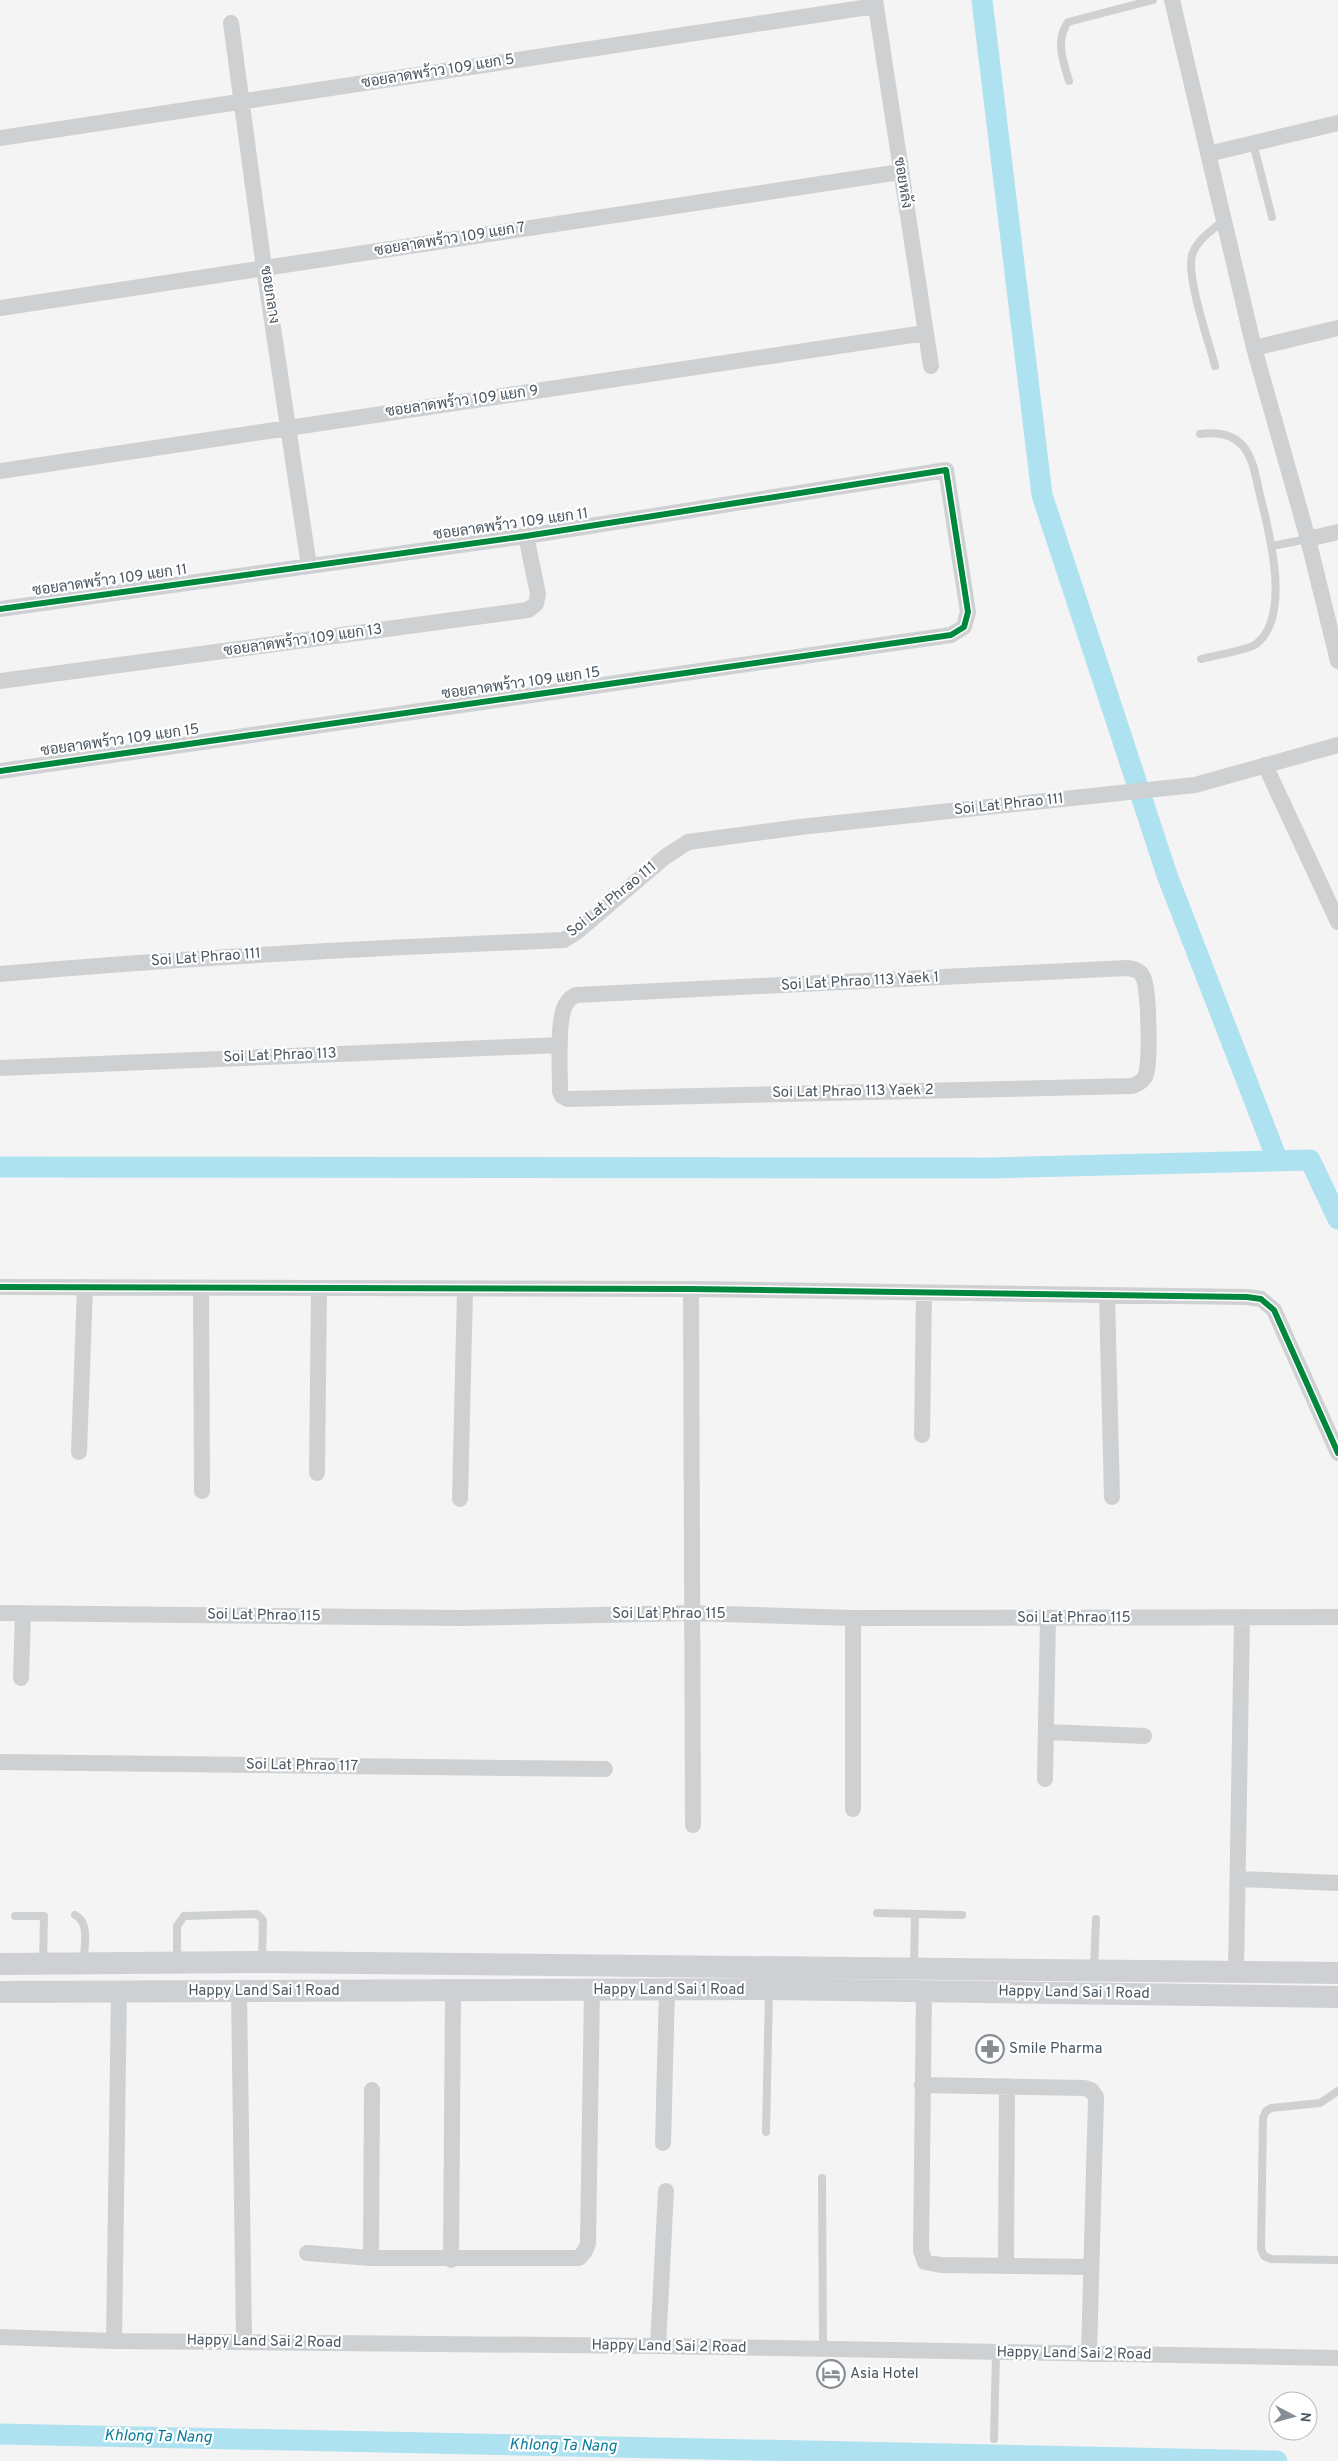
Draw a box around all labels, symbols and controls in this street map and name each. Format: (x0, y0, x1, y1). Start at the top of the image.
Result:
street label: ซอยลาดพร้าว 109 แยก 5 (360, 49, 516, 93)
street label: ซอยหลัง (889, 156, 916, 210)
street label: ซอยลาดพร้าว 109 แยก 7 (373, 217, 527, 261)
street label: ซอยกลาง (255, 265, 283, 325)
street label: ซอยลาดพร้าว 109 แยก 9 (384, 380, 540, 422)
street label: ซอยลาดพร้าว 109 แยก 11 (432, 503, 590, 545)
street label: ซอยลาดพร้าว 109 แยก 11 (31, 559, 189, 601)
street label: ซอยลาดพร้าว 109 แยก 13 (222, 618, 383, 662)
street label: ซอยลาดพร้าว 109 แยก 15 (440, 661, 602, 705)
street label: ซอยลาดพร้าว 109 แยก 15 (39, 718, 201, 762)
street label: Soi Lat Phrao 111 (953, 790, 1065, 820)
street label: Soi Lat Phrao 111 (563, 858, 661, 942)
street label: Soi Lat Phrao 111 (150, 945, 262, 971)
street label: Soi Lat Phrao 113 Yaek 1 (780, 968, 940, 996)
street label: Soi Lat Phrao 113 (223, 1045, 337, 1067)
street label: Soi Lat Phrao 113 Yaek 2 (772, 1081, 934, 1103)
street label: Soi Lat Phrao 115 (612, 1605, 726, 1624)
street label: Soi Lat Phrao 115 (207, 1606, 321, 1626)
street label: Soi Lat Phrao 115 (1017, 1609, 1131, 1628)
street label: Soi Lat Phrao 117 (246, 1756, 358, 1776)
street label: Happy Land Sai 1 Road (593, 1981, 745, 2000)
street label: Happy Land Sai 1 Road (188, 1982, 340, 2001)
street label: Happy Land Sai 1 Road (998, 1982, 1150, 2004)
pharmacy icon: Smile Pharma (975, 2034, 1005, 2064)
place label: Smile Pharma (1009, 2040, 1103, 2059)
street label: Happy Land Sai 2 Road (186, 2331, 342, 2353)
street label: Happy Land Sai 2 Road (591, 2336, 747, 2358)
street label: Happy Land Sai 2 Road (996, 2343, 1152, 2365)
hotel icon: Asia Hotel (816, 2359, 846, 2389)
place label: Asia Hotel (850, 2365, 919, 2384)
north arrow (1268, 2391, 1318, 2441)
text: N (1295, 2411, 1313, 2423)
water label: Khlong Ta Nang (104, 2426, 212, 2448)
water label: Khlong Ta Nang (509, 2435, 617, 2457)

